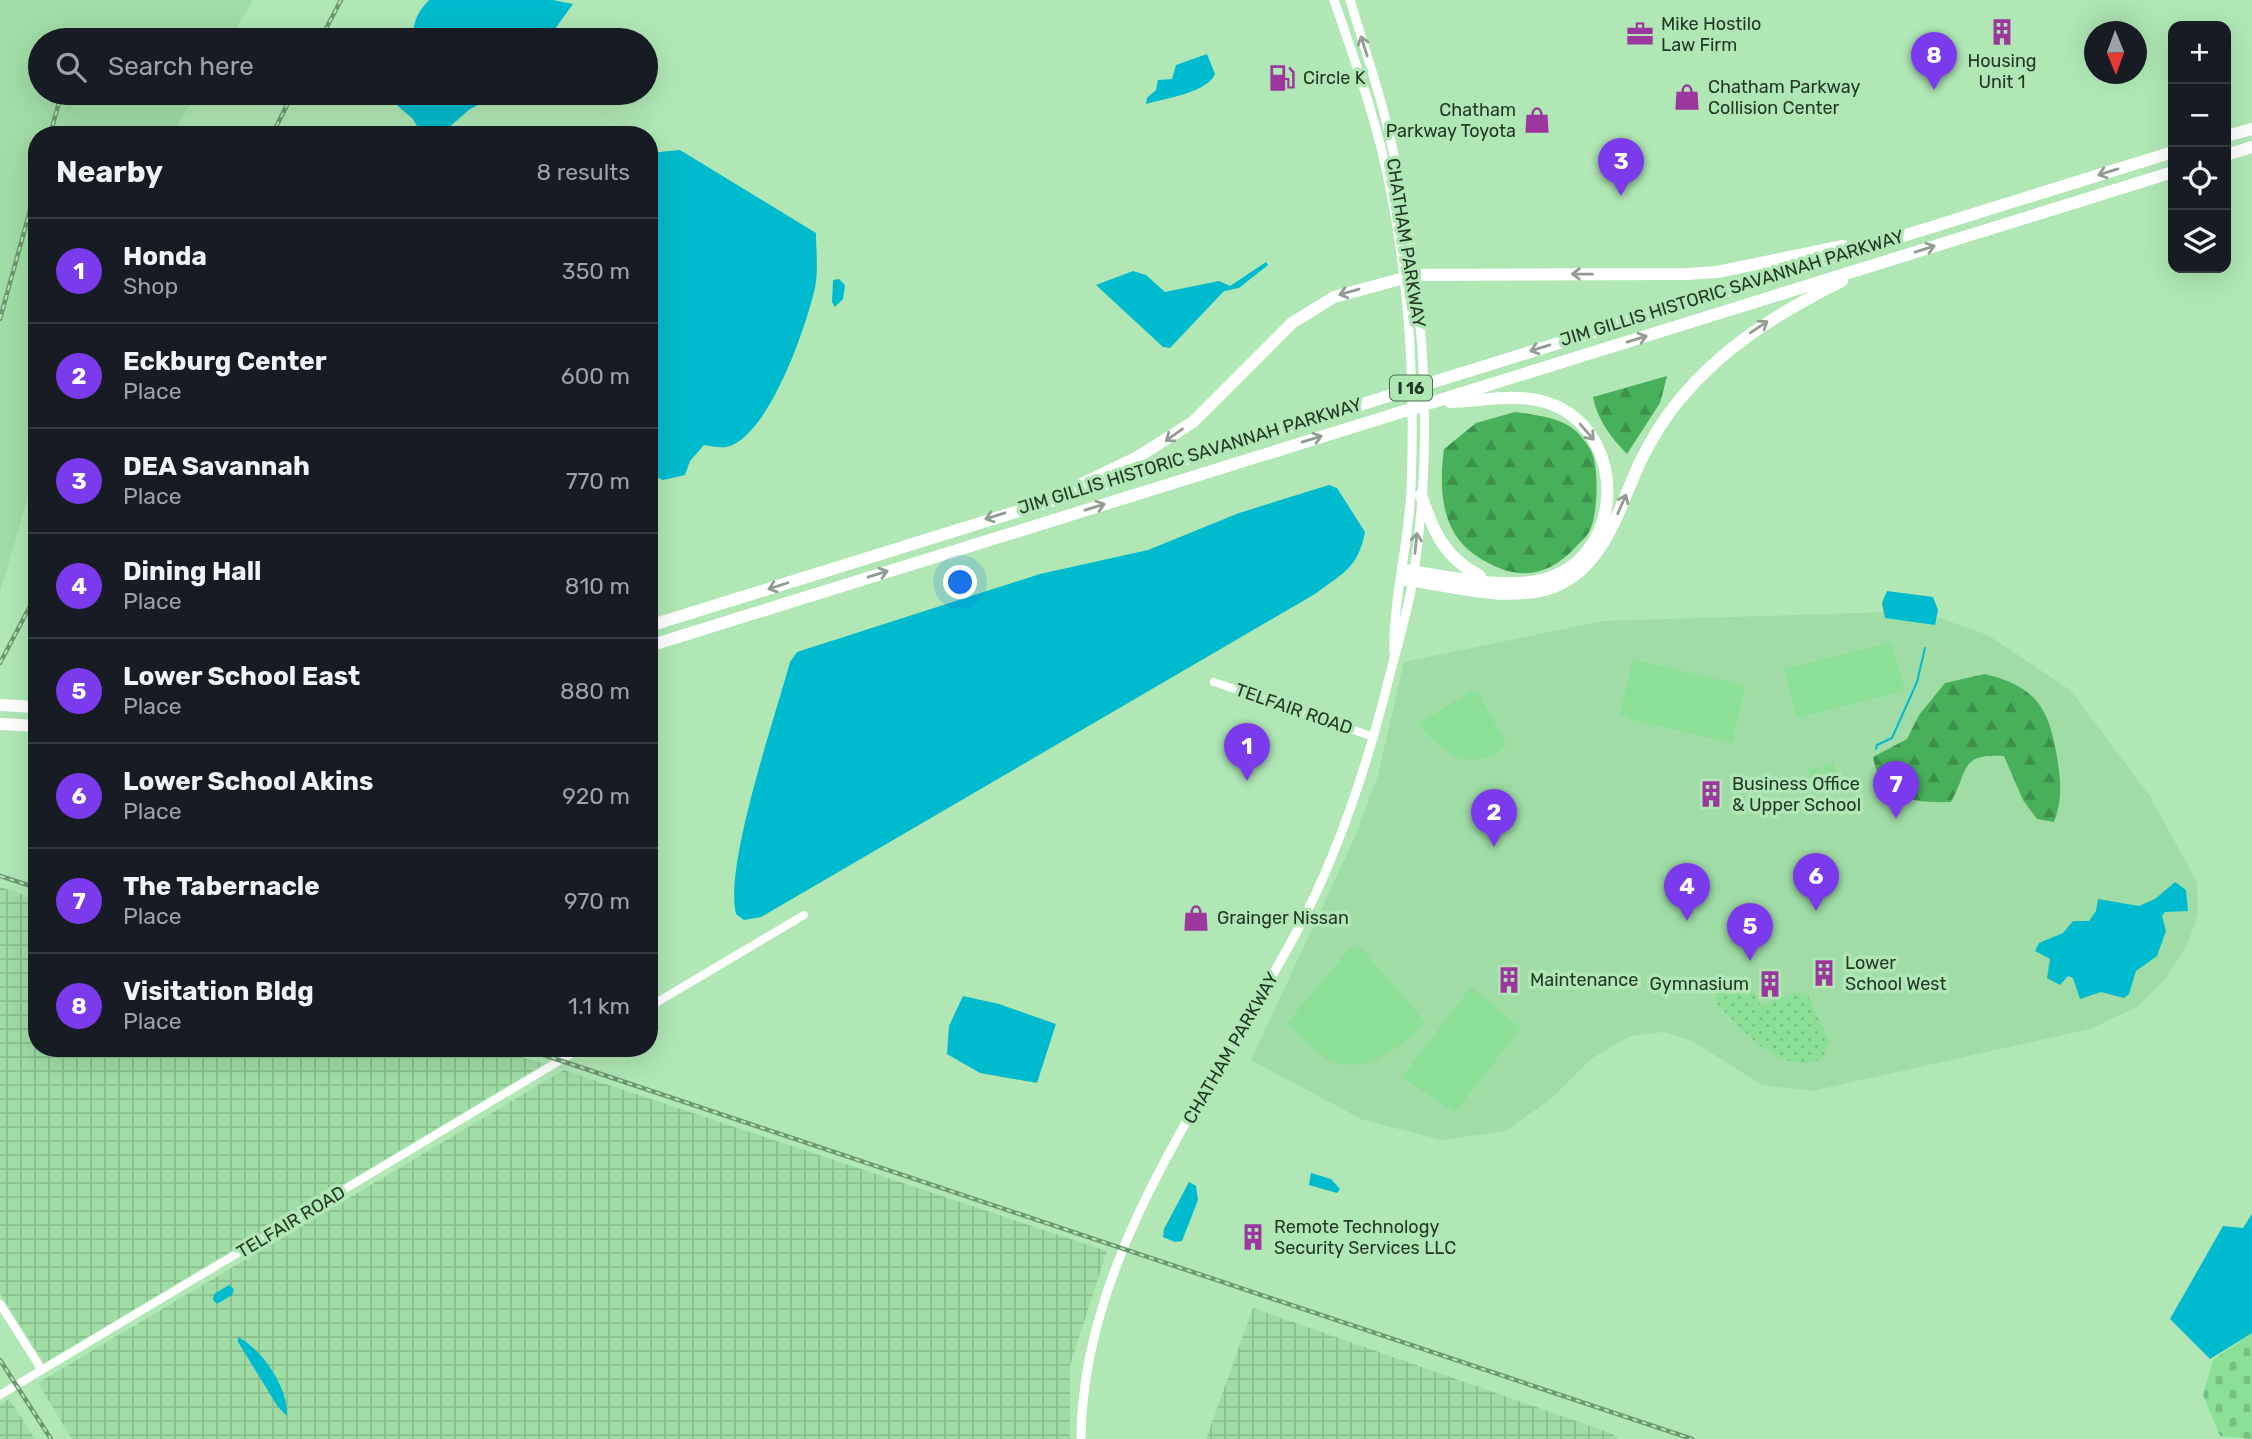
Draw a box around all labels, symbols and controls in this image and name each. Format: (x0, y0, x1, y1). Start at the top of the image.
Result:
place label: Mike Hostilo Law Firm (1661, 13, 1761, 56)
building icon: Housing Unit 1 (1987, 17, 2017, 47)
office icon: Mike Hostilo Law Firm (1625, 19, 1655, 49)
north arrow (2084, 21, 2147, 84)
map controls (2168, 21, 2231, 273)
button: + (2168, 21, 2231, 84)
search box (28, 28, 658, 105)
pin: 8 (1911, 32, 1957, 90)
one-way arrow (1357, 35, 1369, 57)
icon: search (52, 48, 90, 86)
place label: Housing Unit 1 (1967, 50, 2037, 93)
text: Search here (108, 51, 254, 82)
fuel station icon: Circle K (1267, 63, 1297, 93)
place label: Circle K (1303, 67, 1366, 89)
place label: Chatham Parkway Collision Center (1708, 76, 1860, 119)
shop icon: Chatham Parkway Collision Center (1672, 82, 1702, 112)
button: − (2168, 84, 2231, 147)
place label: Chatham Parkway Toyota (1386, 99, 1516, 142)
shop icon: Chatham Parkway Toyota (1522, 105, 1552, 135)
pin: 3 (1598, 138, 1644, 196)
button: locate (2168, 147, 2231, 210)
text: Nearby (56, 154, 163, 190)
street label: CHATHAM PARKWAY (1382, 157, 1430, 330)
text: 8 results (536, 158, 630, 186)
one-way arrow (2097, 166, 2119, 179)
button: layers (2168, 210, 2231, 273)
street label: JIM GILLIS HISTORIC SAVANNAH PARKWAY (1557, 225, 1907, 351)
text: Honda (123, 241, 207, 272)
one-way arrow (1913, 241, 1935, 254)
text: 1 (73, 257, 85, 285)
text: 350 m (562, 257, 630, 285)
one-way arrow (1571, 267, 1594, 281)
text: Shop (123, 272, 178, 300)
one-way arrow (1338, 287, 1360, 300)
one-way arrow (1749, 320, 1768, 334)
one-way arrow (1626, 331, 1648, 344)
one-way arrow (1529, 342, 1551, 355)
text: Eckburg Center (123, 346, 327, 377)
text: 2 (72, 362, 86, 390)
text: 600 m (561, 362, 630, 390)
road number: I 16 (1390, 376, 1432, 400)
text: Place (123, 377, 182, 405)
street label: JIM GILLIS HISTORIC SAVANNAH PARKWAY (1015, 393, 1365, 519)
one-way arrow (1579, 423, 1595, 441)
one-way arrow (1165, 428, 1184, 442)
one-way arrow (1301, 431, 1323, 444)
text: DEA Savannah (123, 451, 310, 482)
text: 3 (71, 467, 87, 495)
text: 770 m (566, 467, 630, 495)
text: Place (123, 482, 182, 510)
one-way arrow (1616, 494, 1629, 515)
one-way arrow (1084, 499, 1106, 512)
one-way arrow (984, 511, 1006, 523)
one-way arrow (1410, 532, 1423, 555)
text: Dining Hall (123, 556, 262, 587)
your location (943, 565, 977, 599)
one-way arrow (867, 567, 889, 580)
text: 4 (71, 572, 87, 600)
text: 810 m (565, 572, 630, 600)
one-way arrow (767, 580, 789, 593)
text: Place (123, 587, 182, 615)
text: Lower School East (123, 661, 360, 692)
text: 5 (72, 677, 86, 705)
text: 880 m (560, 677, 630, 705)
street label: TELFAIR ROAD (1232, 679, 1356, 739)
text: Place (123, 692, 182, 720)
pin: 1 (1224, 723, 1270, 781)
pin: 7 (1873, 761, 1919, 819)
text: Lower School Akins (123, 766, 373, 797)
place label: Business Office & Upper School (1732, 773, 1861, 816)
building icon: Business Office & Upper School (1696, 779, 1726, 809)
text: 6 (72, 782, 86, 810)
text: 920 m (562, 782, 630, 810)
pin: 2 (1471, 789, 1517, 847)
text: Place (123, 797, 182, 825)
pin: 6 (1793, 853, 1839, 911)
pin: 4 (1664, 863, 1710, 921)
text: The Tabernacle (123, 871, 320, 902)
text: 7 (72, 887, 86, 915)
text: 970 m (564, 887, 630, 915)
text: Place (123, 902, 182, 930)
shop icon: Grainger Nissan (1181, 903, 1211, 933)
pin: 5 (1727, 903, 1773, 961)
place label: Grainger Nissan (1217, 907, 1349, 929)
place label: Lower School West (1845, 952, 1947, 995)
building icon: Lower School West (1809, 958, 1839, 988)
building icon: Maintenance (1494, 965, 1524, 995)
street label: CHATHAM PARKWAY (1179, 968, 1284, 1128)
place label: Maintenance (1530, 969, 1638, 991)
building icon: Gymnasium (1755, 969, 1785, 999)
place label: Gymnasium (1650, 973, 1749, 995)
text: Visitation Bldg (123, 976, 314, 1007)
text: 8 (71, 992, 87, 1020)
text: 1.1 km (568, 992, 630, 1020)
text: Place (123, 1007, 182, 1035)
street label: TELFAIR ROAD (233, 1181, 349, 1263)
place label: Remote Technology Security Services LLC (1274, 1216, 1456, 1259)
building icon: Remote Technology Security Services LLC (1238, 1222, 1268, 1252)

